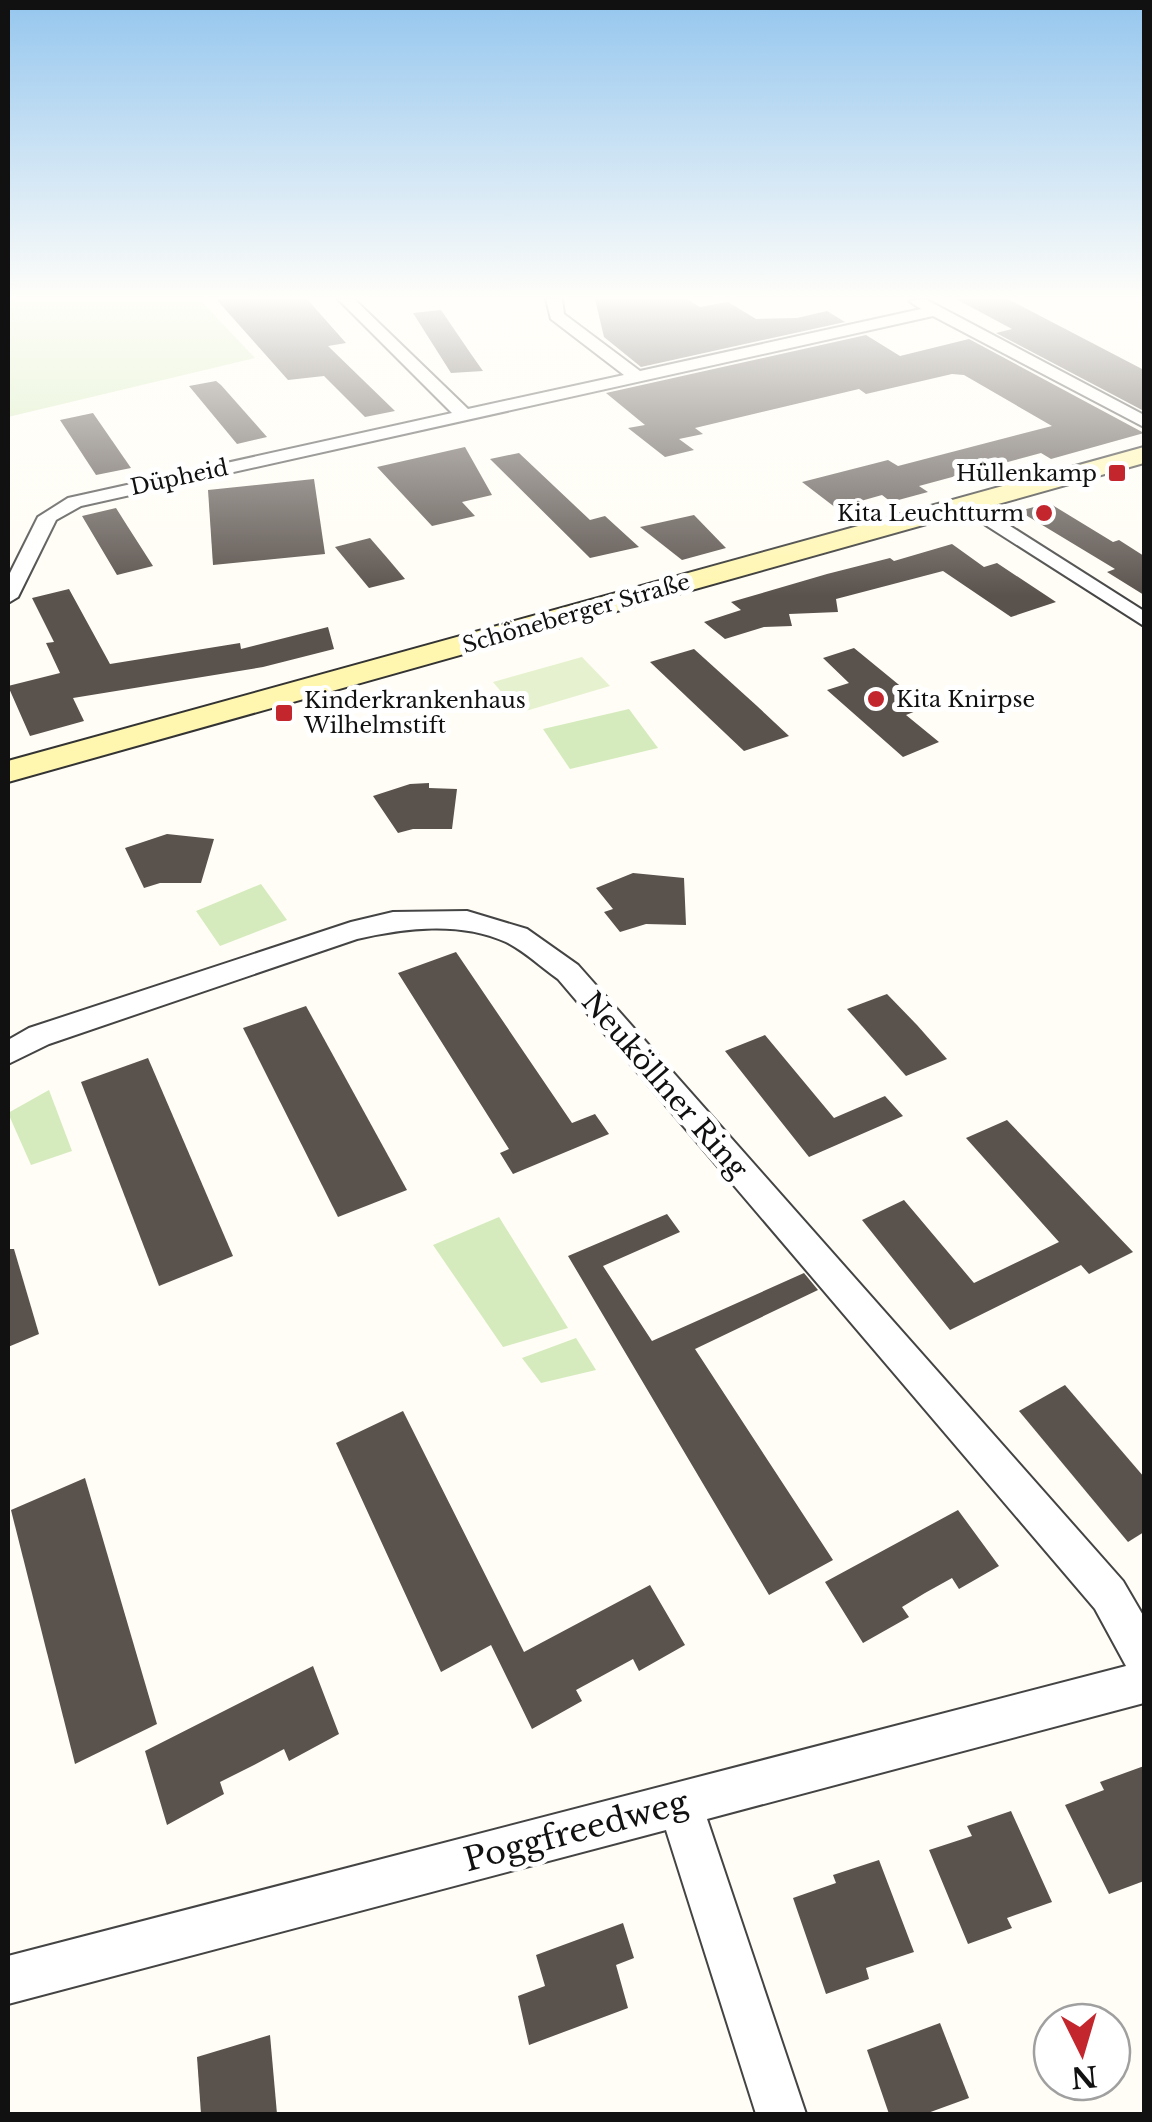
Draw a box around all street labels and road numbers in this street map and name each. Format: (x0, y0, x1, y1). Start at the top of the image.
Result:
street label: Düpheid (128, 454, 231, 501)
street label: Schöneberger Straße (459, 568, 693, 659)
street label: Neuköllner Ring (574, 985, 756, 1187)
street label: Poggfreedweg (459, 1782, 693, 1880)

